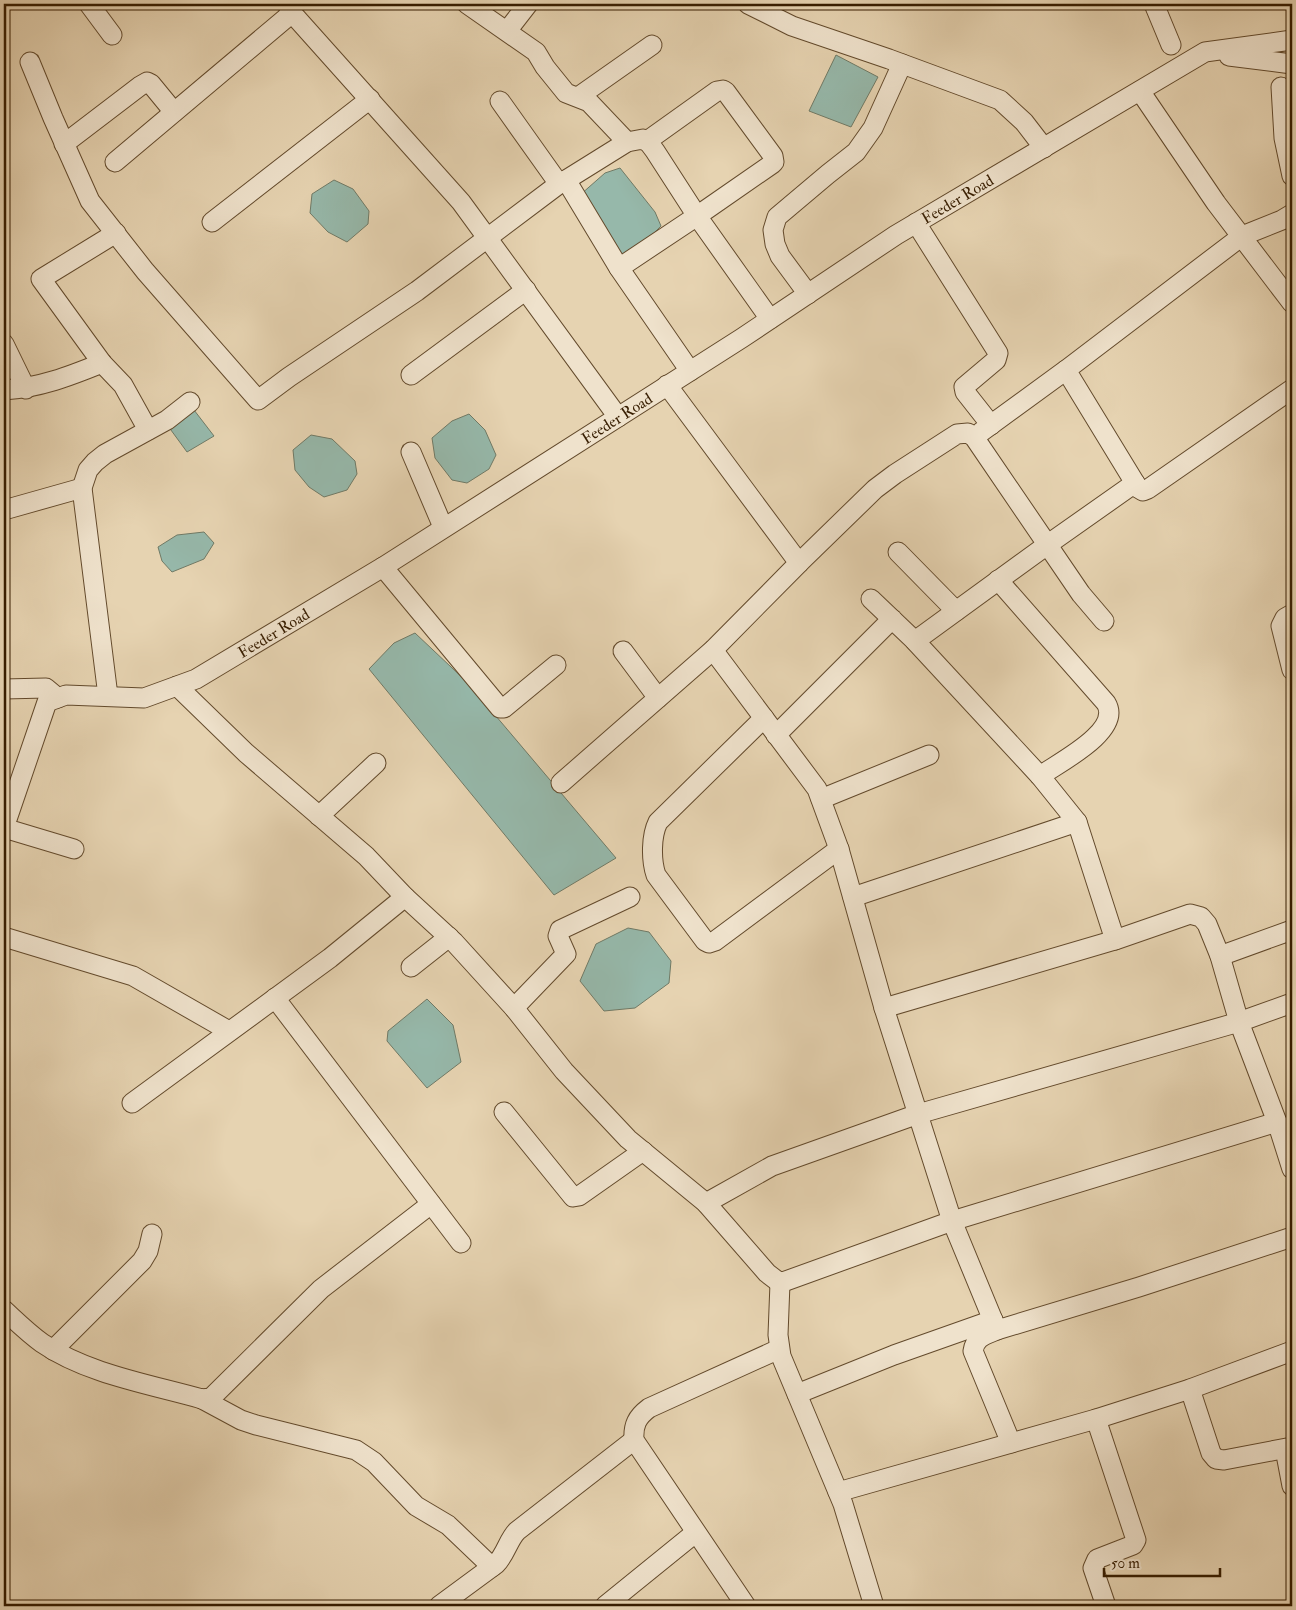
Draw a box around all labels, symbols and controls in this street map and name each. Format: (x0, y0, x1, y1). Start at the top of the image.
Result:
street label: Feeder Road (918, 171, 997, 229)
street label: Feeder Road (578, 389, 657, 449)
street label: Feeder Road (234, 604, 314, 663)
scale bar (1104, 1545, 1220, 1577)
text: 50 m (1111, 1554, 1140, 1573)

